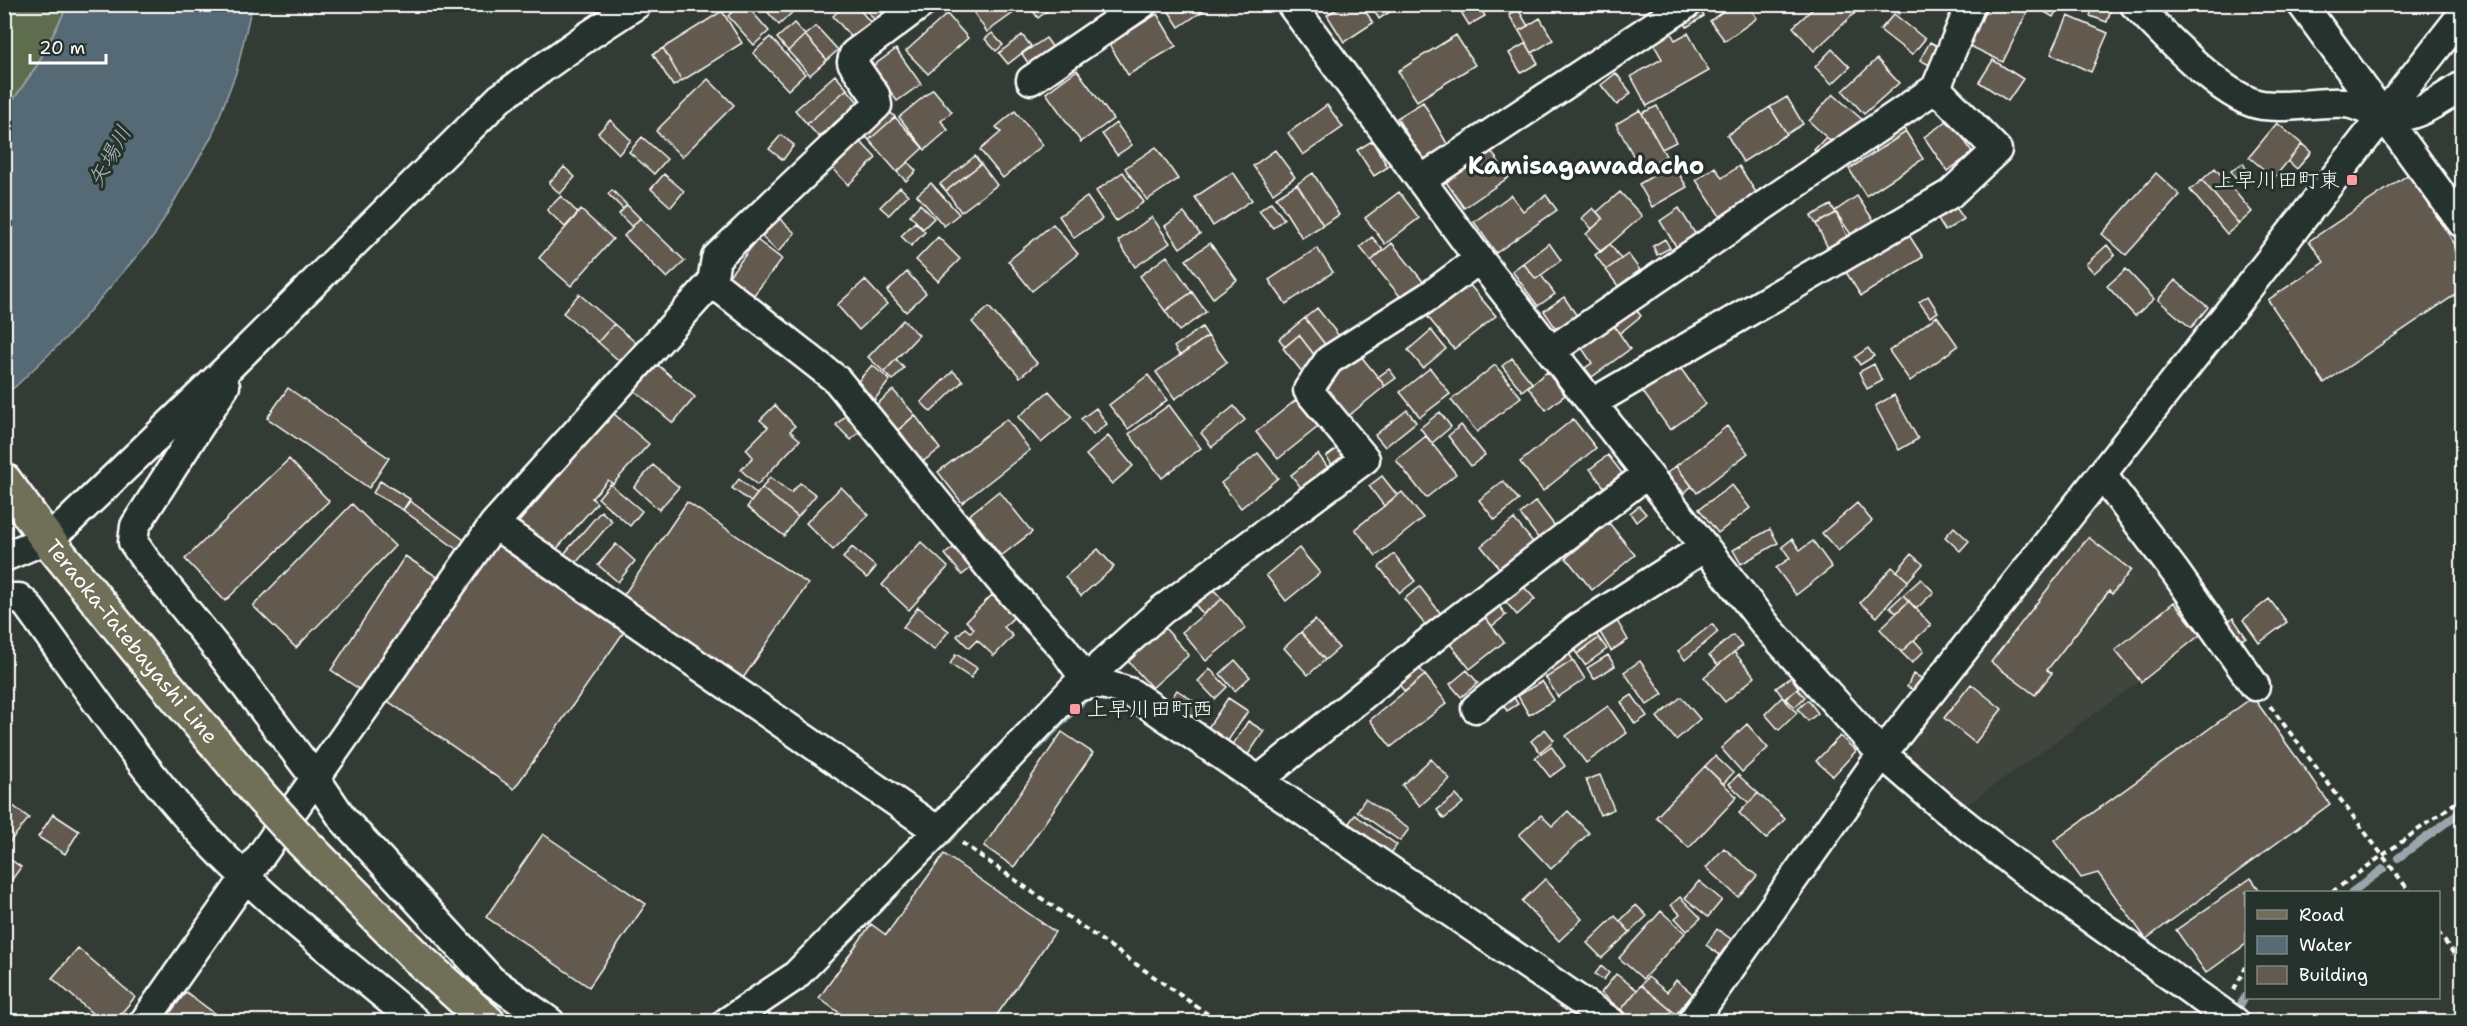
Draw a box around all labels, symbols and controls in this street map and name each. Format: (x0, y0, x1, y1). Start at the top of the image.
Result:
scale bar (30, 27, 106, 65)
text: 20 m (39, 36, 85, 60)
water label: 矢場川 (81, 120, 138, 192)
district label: Kamisagawadacho (1468, 150, 1704, 182)
place label: 上早川田町東 (2214, 166, 2340, 194)
marker: 上早川田町東 (2345, 173, 2359, 187)
street label: Teraoka-Tatebayashi Line (39, 534, 224, 750)
place label: 上早川田町西 (1087, 695, 1213, 723)
marker: 上早川田町西 (1068, 702, 1082, 716)
legend (2245, 891, 2440, 999)
text: Road (2299, 903, 2344, 927)
text: Water (2299, 933, 2352, 957)
text: Building (2299, 963, 2368, 987)

